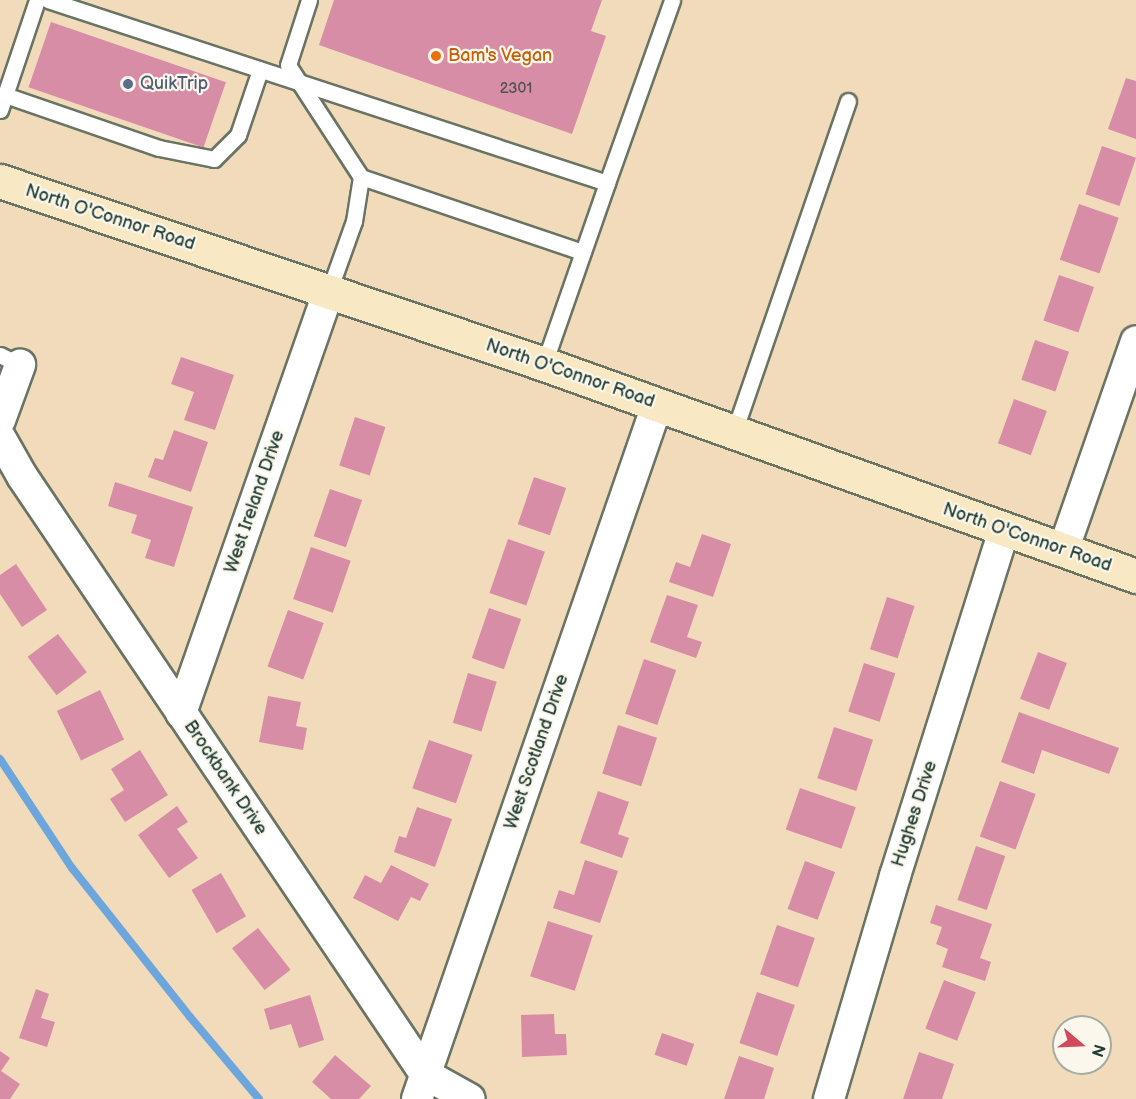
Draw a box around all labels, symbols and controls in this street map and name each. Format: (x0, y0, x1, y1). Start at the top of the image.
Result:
place label: Bam's Vegan (448, 45, 553, 67)
marker: Bam's Vegan (429, 49, 443, 63)
place label: QuikTrip (140, 73, 208, 95)
marker: QuikTrip (121, 77, 135, 91)
house number: 2301 (500, 80, 532, 98)
street label: North O'Connor Road (23, 180, 197, 256)
street label: North O'Connor Road (483, 335, 657, 413)
street label: West Ireland Drive (220, 428, 290, 576)
street label: North O'Connor Road (940, 499, 1114, 577)
street label: West Scotland Drive (500, 671, 574, 833)
street label: Brockbank Drive (179, 717, 271, 839)
street label: Hughes Drive (888, 758, 942, 870)
north arrow (1052, 1015, 1112, 1075)
text: N (1087, 1042, 1109, 1059)

